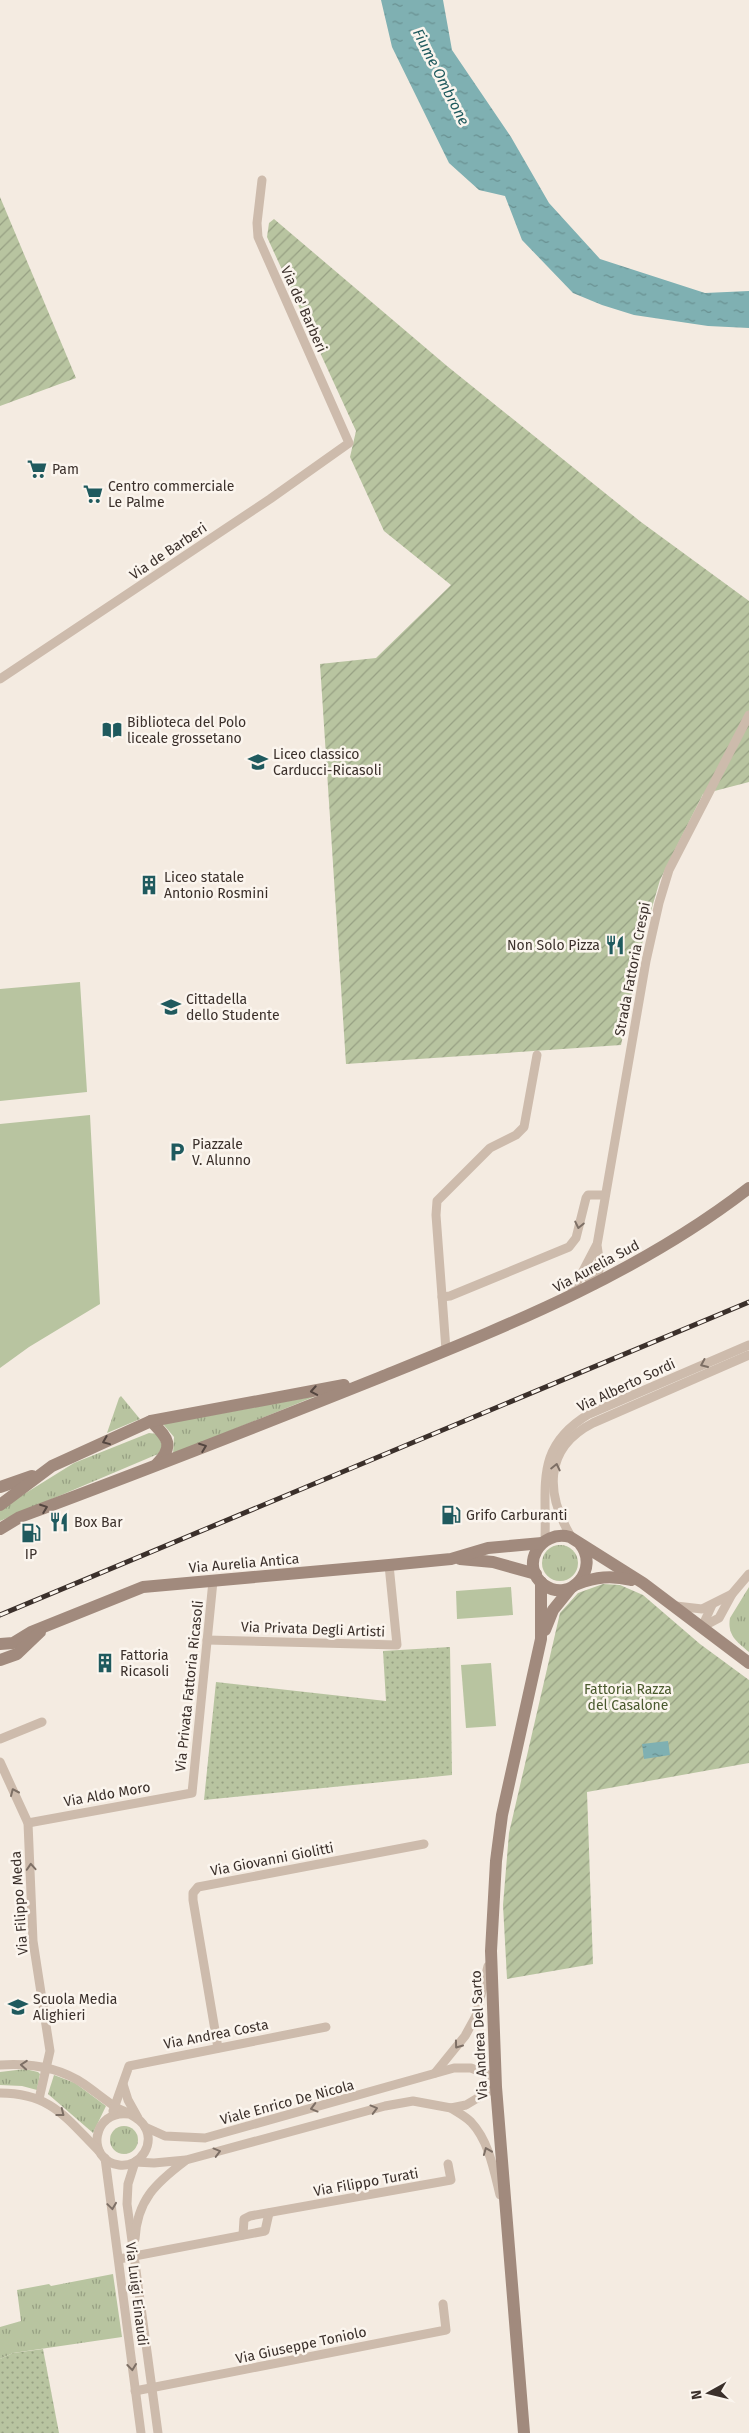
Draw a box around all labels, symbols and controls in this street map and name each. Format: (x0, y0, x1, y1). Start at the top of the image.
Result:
water label: Fiume Ombrone (409, 26, 473, 129)
street label: Via de' Barberi (277, 263, 330, 355)
supermarket icon: Pam (26, 458, 48, 480)
place label: Pam (52, 461, 79, 478)
place label: Centro commerciale Le Palme (108, 478, 234, 511)
supermarket icon: Centro commerciale Le Palme (82, 483, 104, 505)
street label: Via de Barberi (126, 519, 210, 584)
place label: Biblioteca del Polo liceale grossetano (127, 714, 246, 747)
library icon: Biblioteca del Polo liceale grossetano (101, 719, 123, 741)
place label: Liceo classico Carducci-Ricasoli (273, 746, 382, 779)
school or university icon: Liceo classico Carducci-Ricasoli (247, 751, 269, 773)
place label: Liceo statale Antonio Rosmini (164, 869, 268, 902)
building icon: Liceo statale Antonio Rosmini (138, 874, 160, 896)
street label: Strada Fattoria Crespi (611, 901, 654, 1038)
restaurant icon: Non Solo Pizza (604, 934, 626, 956)
place label: Non Solo Pizza (507, 937, 600, 954)
place label: Cittadella dello Studente (186, 991, 280, 1024)
school or university icon: Cittadella dello Studente (160, 996, 182, 1018)
place label: Piazzale V. Alunno (192, 1136, 251, 1169)
parking icon: Piazzale V. Alunno (166, 1141, 188, 1163)
one-way arrow (574, 1221, 585, 1230)
street label: Via Aurelia Sud (550, 1237, 642, 1296)
street label: Via Alberto Sordi (574, 1355, 678, 1416)
one-way arrow (700, 1358, 709, 1369)
one-way arrow (310, 1386, 319, 1396)
one-way arrow (102, 1435, 111, 1445)
one-way arrow (198, 1443, 207, 1453)
one-way arrow (550, 1463, 561, 1472)
one-way arrow (39, 1504, 48, 1514)
fuel station icon: Grifo Carburanti (440, 1504, 462, 1526)
place label: Grifo Carburanti (466, 1507, 568, 1524)
restaurant icon: Box Bar (48, 1511, 70, 1533)
place label: Box Bar (74, 1514, 123, 1531)
fuel station icon: IP (20, 1522, 42, 1544)
place label: IP (25, 1546, 37, 1563)
street label: Via Aurelia Antica (188, 1550, 300, 1577)
street label: Via Privata Fattoria Ricasoli (172, 1599, 207, 1773)
street label: Via Privata Degli Artisti (240, 1618, 385, 1641)
place label: Fattoria Ricasoli (120, 1647, 169, 1680)
building icon: Fattoria Ricasoli (94, 1652, 116, 1674)
park label: Fattoria Razza del Casalone (584, 1681, 672, 1714)
street label: Via Aldo Moro (62, 1779, 152, 1810)
one-way arrow (9, 1788, 20, 1797)
street label: Via Giovanni Giolitti (209, 1839, 335, 1880)
street label: Via Filippo Meda (7, 1850, 32, 1956)
one-way arrow (26, 1863, 37, 1871)
street label: Via Andrea Del Sarto (468, 1970, 491, 2100)
place label: Scuola Media Alighieri (33, 1991, 117, 2024)
school or university icon: Scuola Media Alighieri (7, 1996, 29, 2018)
street label: Via Andrea Costa (162, 2016, 270, 2053)
one-way arrow (455, 2039, 463, 2048)
one-way arrow (19, 2059, 27, 2070)
street label: Viale Enrico De Nicola (218, 2076, 356, 2129)
one-way arrow (311, 2103, 319, 2113)
one-way arrow (370, 2105, 378, 2115)
one-way arrow (55, 2108, 64, 2116)
one-way arrow (213, 2147, 221, 2157)
one-way arrow (483, 2147, 494, 2156)
street label: Via Filippo Turati (312, 2165, 420, 2200)
one-way arrow (106, 2202, 117, 2210)
street label: Via Luigi Einaudi (122, 2241, 151, 2347)
street label: Via Giuseppe Toniolo (234, 2323, 368, 2368)
one-way arrow (126, 2363, 137, 2371)
north arrow (684, 2368, 734, 2418)
text: N (688, 2389, 706, 2401)

